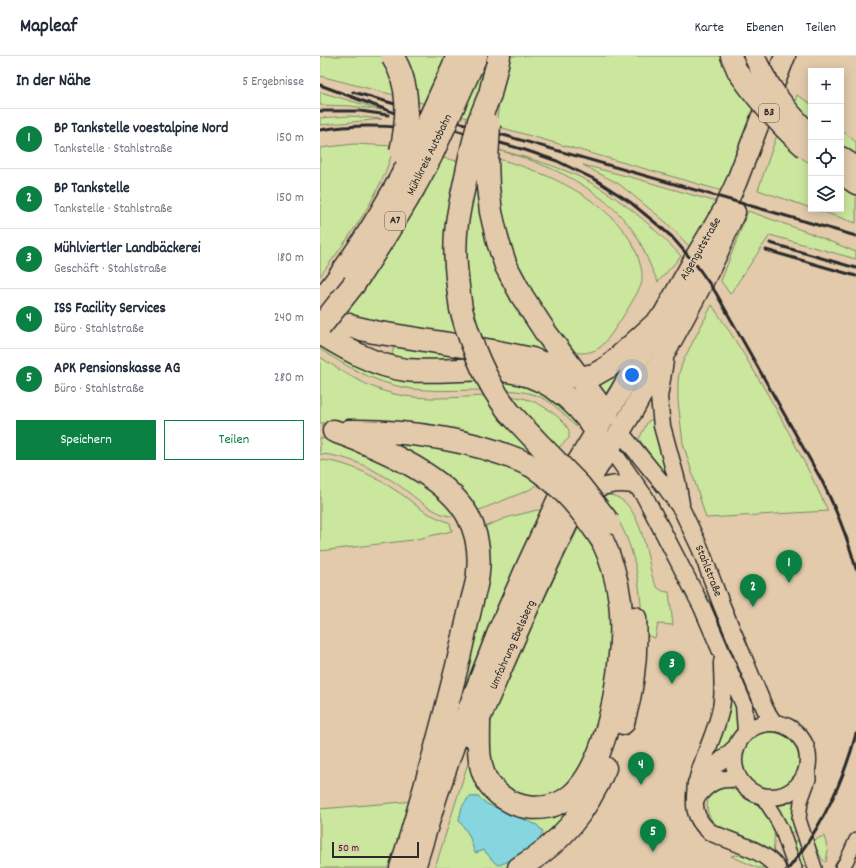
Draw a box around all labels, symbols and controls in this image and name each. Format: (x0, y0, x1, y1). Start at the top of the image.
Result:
text: Mapleaf (20, 14, 77, 41)
text: Karte (694, 18, 724, 38)
text: Ebenen (746, 18, 784, 38)
text: Teilen (806, 18, 836, 38)
map controls (808, 68, 844, 212)
button: + (808, 68, 844, 104)
text: In der Nähe (16, 70, 91, 94)
text: 5 Ergebnisse (242, 73, 304, 92)
road number: B3 (759, 104, 779, 122)
button: − (808, 104, 844, 140)
street label: Mühlkreis Autobahn (403, 111, 457, 199)
text: BP Tankstelle voestalpine Nord (54, 118, 228, 140)
text: 1 (28, 129, 30, 148)
text: 150 m (276, 129, 304, 148)
text: Tankstelle · Stahlstraße (54, 140, 172, 159)
button: locate (808, 140, 844, 176)
button: layers (808, 176, 844, 212)
text: BP Tankstelle (54, 178, 130, 200)
text: 2 (26, 189, 32, 208)
text: 150 m (276, 189, 304, 208)
text: Tankstelle · Stahlstraße (54, 200, 172, 219)
road number: A7 (385, 212, 405, 230)
street label: Aigengutstraße (676, 214, 726, 284)
text: Mühlviertler Landbäckerei (54, 238, 200, 260)
text: 3 (26, 249, 32, 268)
text: 180 m (277, 249, 304, 268)
text: Geschäft · Stahlstraße (54, 260, 167, 279)
text: ISS Facility Services (54, 298, 166, 320)
text: 4 (26, 309, 32, 328)
text: 240 m (274, 309, 304, 328)
text: Büro · Stahlstraße (54, 320, 144, 339)
text: APK Pensionskasse AG (54, 358, 180, 380)
your location (622, 365, 642, 385)
text: 5 (26, 369, 32, 388)
text: 280 m (274, 369, 304, 388)
text: Büro · Stahlstraße (54, 380, 144, 399)
button: Speichern (16, 420, 156, 460)
button: Teilen (164, 420, 304, 460)
street label: Stahlstraße (690, 543, 726, 599)
pin: 1 (776, 550, 802, 583)
pin: 2 (740, 574, 766, 607)
street label: Umfahrung Ebelsberg (486, 597, 540, 693)
pin: 3 (659, 651, 685, 684)
pin: 4 (628, 752, 654, 785)
pin: 5 (640, 819, 666, 852)
scale bar (332, 840, 419, 859)
text: 50 m (338, 841, 359, 857)

